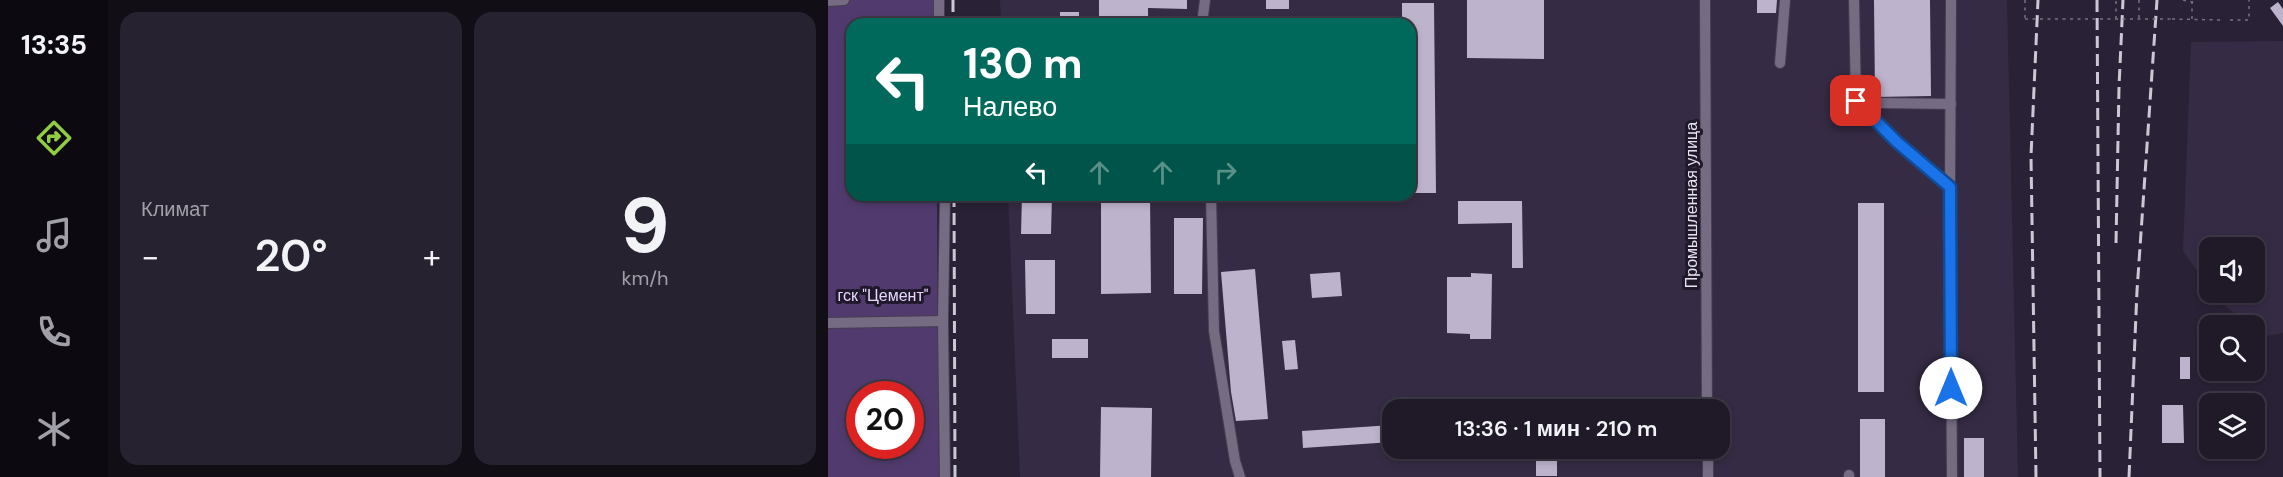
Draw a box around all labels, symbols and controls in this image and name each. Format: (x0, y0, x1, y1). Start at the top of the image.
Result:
text: 13:35 (21, 27, 87, 62)
text: 130 m (963, 36, 1083, 91)
icon: left (864, 42, 942, 120)
pin (1830, 75, 1881, 126)
icon: arrive (1839, 84, 1872, 117)
text: Налево (963, 89, 1057, 124)
icon: directions (33, 117, 75, 159)
street label: Промышленная улица (1681, 122, 1702, 288)
icon: left (1020, 156, 1053, 189)
icon: ahead (1083, 156, 1116, 189)
icon: ahead (1146, 156, 1179, 189)
icon: right (1209, 156, 1242, 189)
text: 9 (620, 175, 670, 276)
text: Климат (141, 196, 209, 222)
icon: music (33, 214, 75, 256)
text: 20° (254, 226, 328, 285)
text: − (141, 235, 159, 278)
text: + (423, 235, 441, 278)
map controls (2199, 237, 2265, 459)
button: sound (2199, 237, 2265, 303)
text: km/h (621, 265, 669, 291)
park label: гск "Цемент" (838, 285, 929, 306)
icon: phone (33, 311, 75, 353)
button: search (2199, 315, 2265, 381)
position arrow (1919, 356, 1983, 420)
speed limit sign: 20 (846, 381, 924, 459)
button: layers (2199, 393, 2265, 459)
icon: climate (33, 408, 75, 450)
text: 13:36 · 1 мин · 210 m (1455, 414, 1657, 443)

